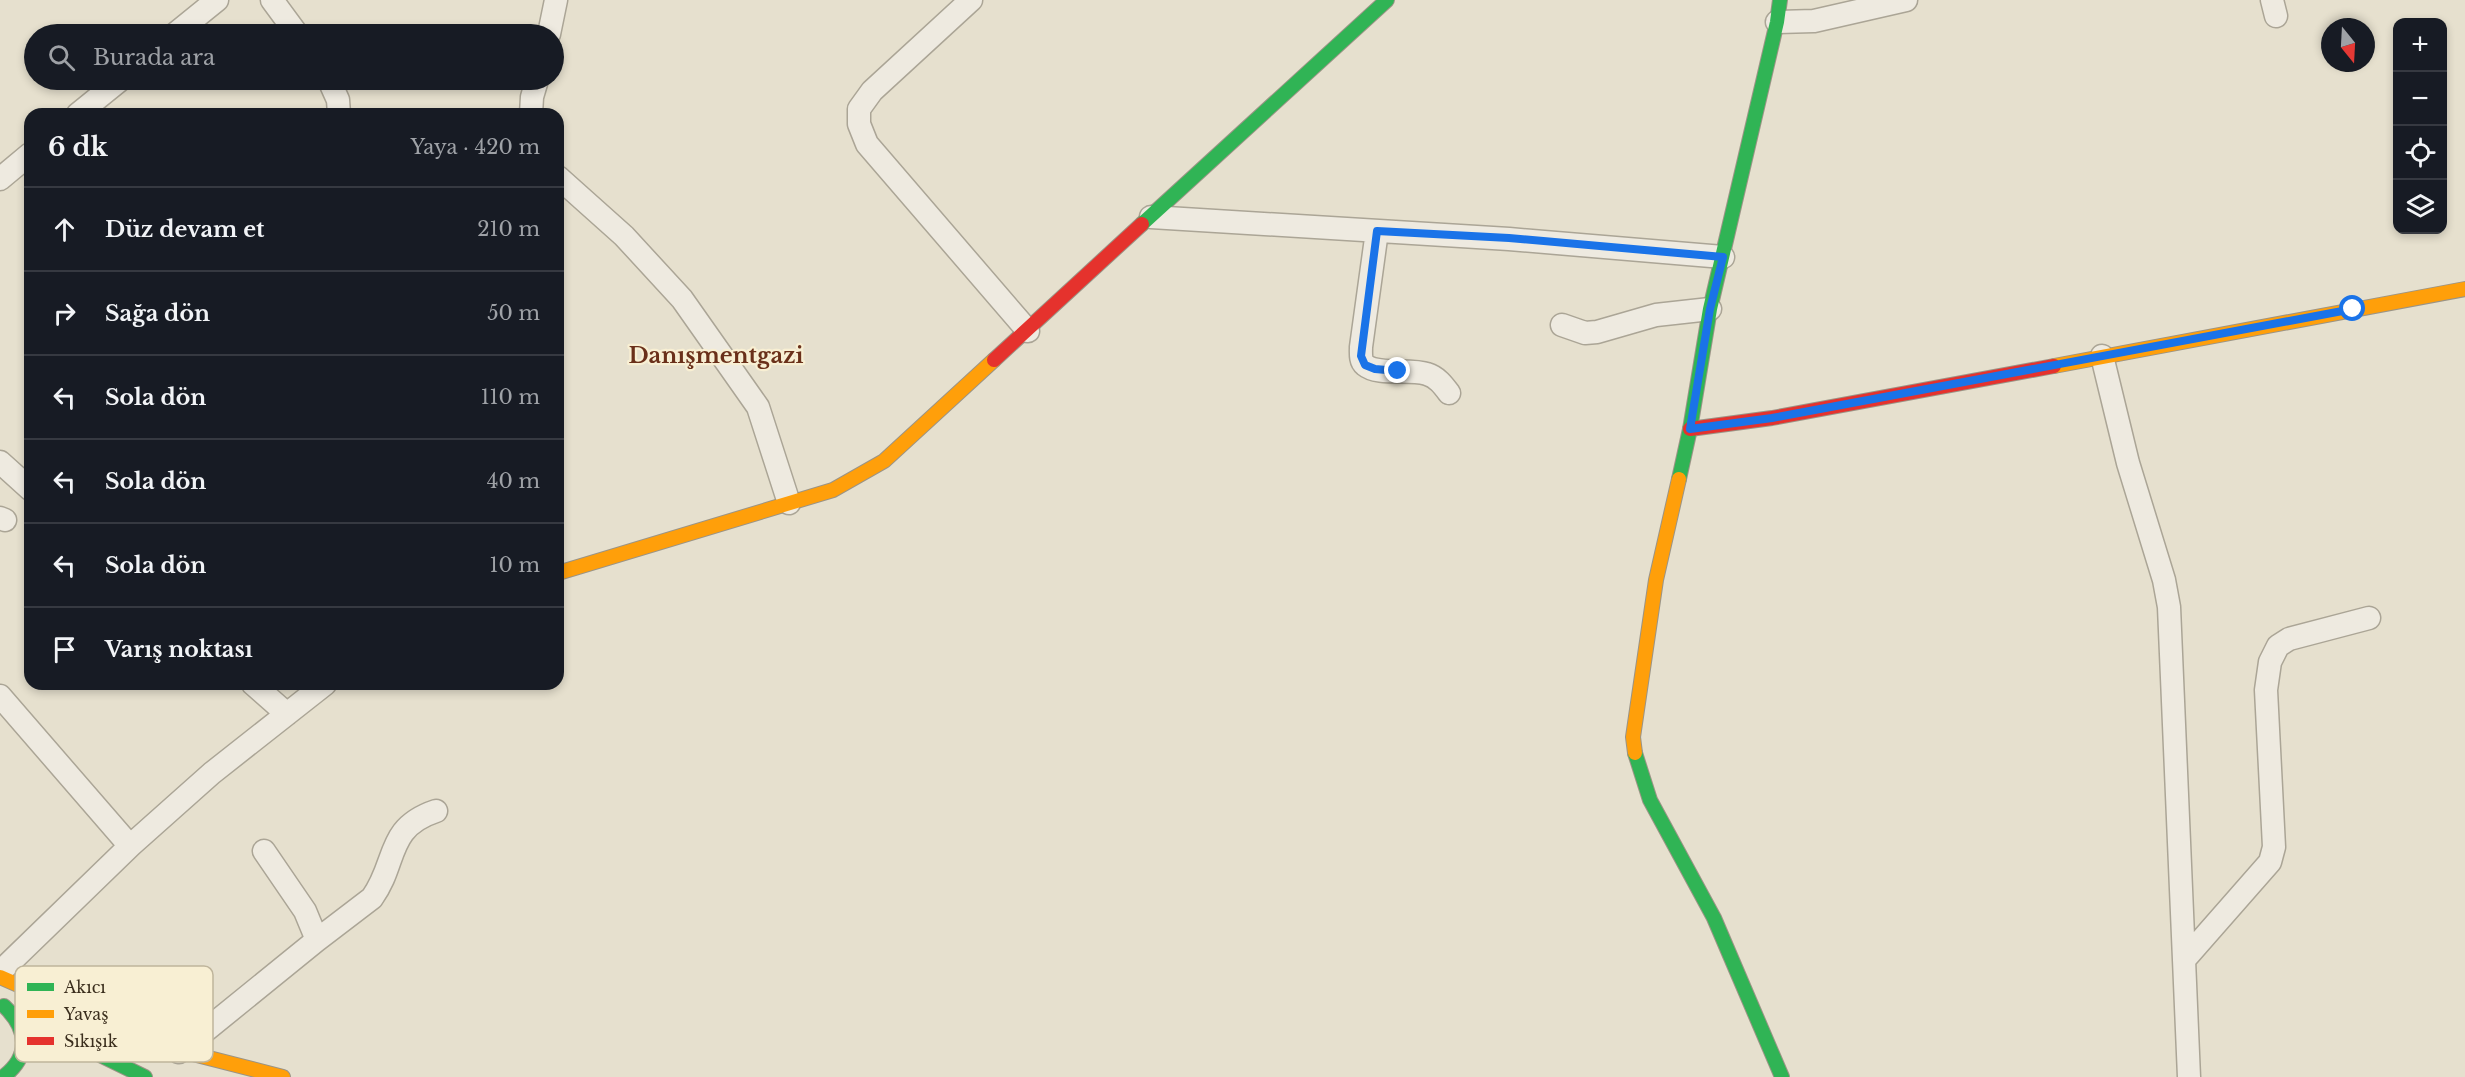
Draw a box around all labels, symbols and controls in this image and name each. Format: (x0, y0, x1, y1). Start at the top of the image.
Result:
north arrow (2321, 18, 2375, 72)
map controls (2393, 18, 2447, 234)
button: + (2393, 18, 2447, 72)
search box (24, 24, 564, 90)
icon: search (45, 41, 78, 74)
text: Burada ara (93, 44, 215, 71)
button: − (2393, 72, 2447, 126)
button: locate (2393, 126, 2447, 180)
text: 6 dk (48, 131, 108, 163)
text: Yaya · 420 m (411, 135, 540, 159)
button: layers (2393, 180, 2447, 234)
icon: ahead (48, 213, 81, 246)
text: Düz devam et (105, 216, 265, 243)
text: 210 m (477, 217, 540, 241)
route start (2339, 295, 2365, 321)
icon: right (48, 297, 81, 330)
text: Sağa dön (105, 300, 210, 327)
text: 50 m (487, 301, 540, 325)
district label: Danışmentgazi (629, 342, 804, 369)
route end (1384, 357, 1410, 383)
icon: left (48, 381, 81, 414)
text: Sola dön (105, 384, 206, 411)
text: 110 m (481, 385, 540, 409)
icon: left (48, 465, 81, 498)
text: Sola dön (105, 468, 206, 495)
text: 40 m (487, 469, 540, 493)
icon: left (48, 549, 81, 582)
text: Sola dön (105, 552, 206, 579)
text: 10 m (490, 553, 540, 577)
icon: arrive (48, 633, 81, 666)
text: Varış noktası (105, 636, 253, 663)
legend (15, 966, 213, 1062)
text: Akıcı (63, 977, 106, 997)
text: Yavaş (63, 1004, 108, 1024)
text: Sıkışık (64, 1031, 118, 1051)

